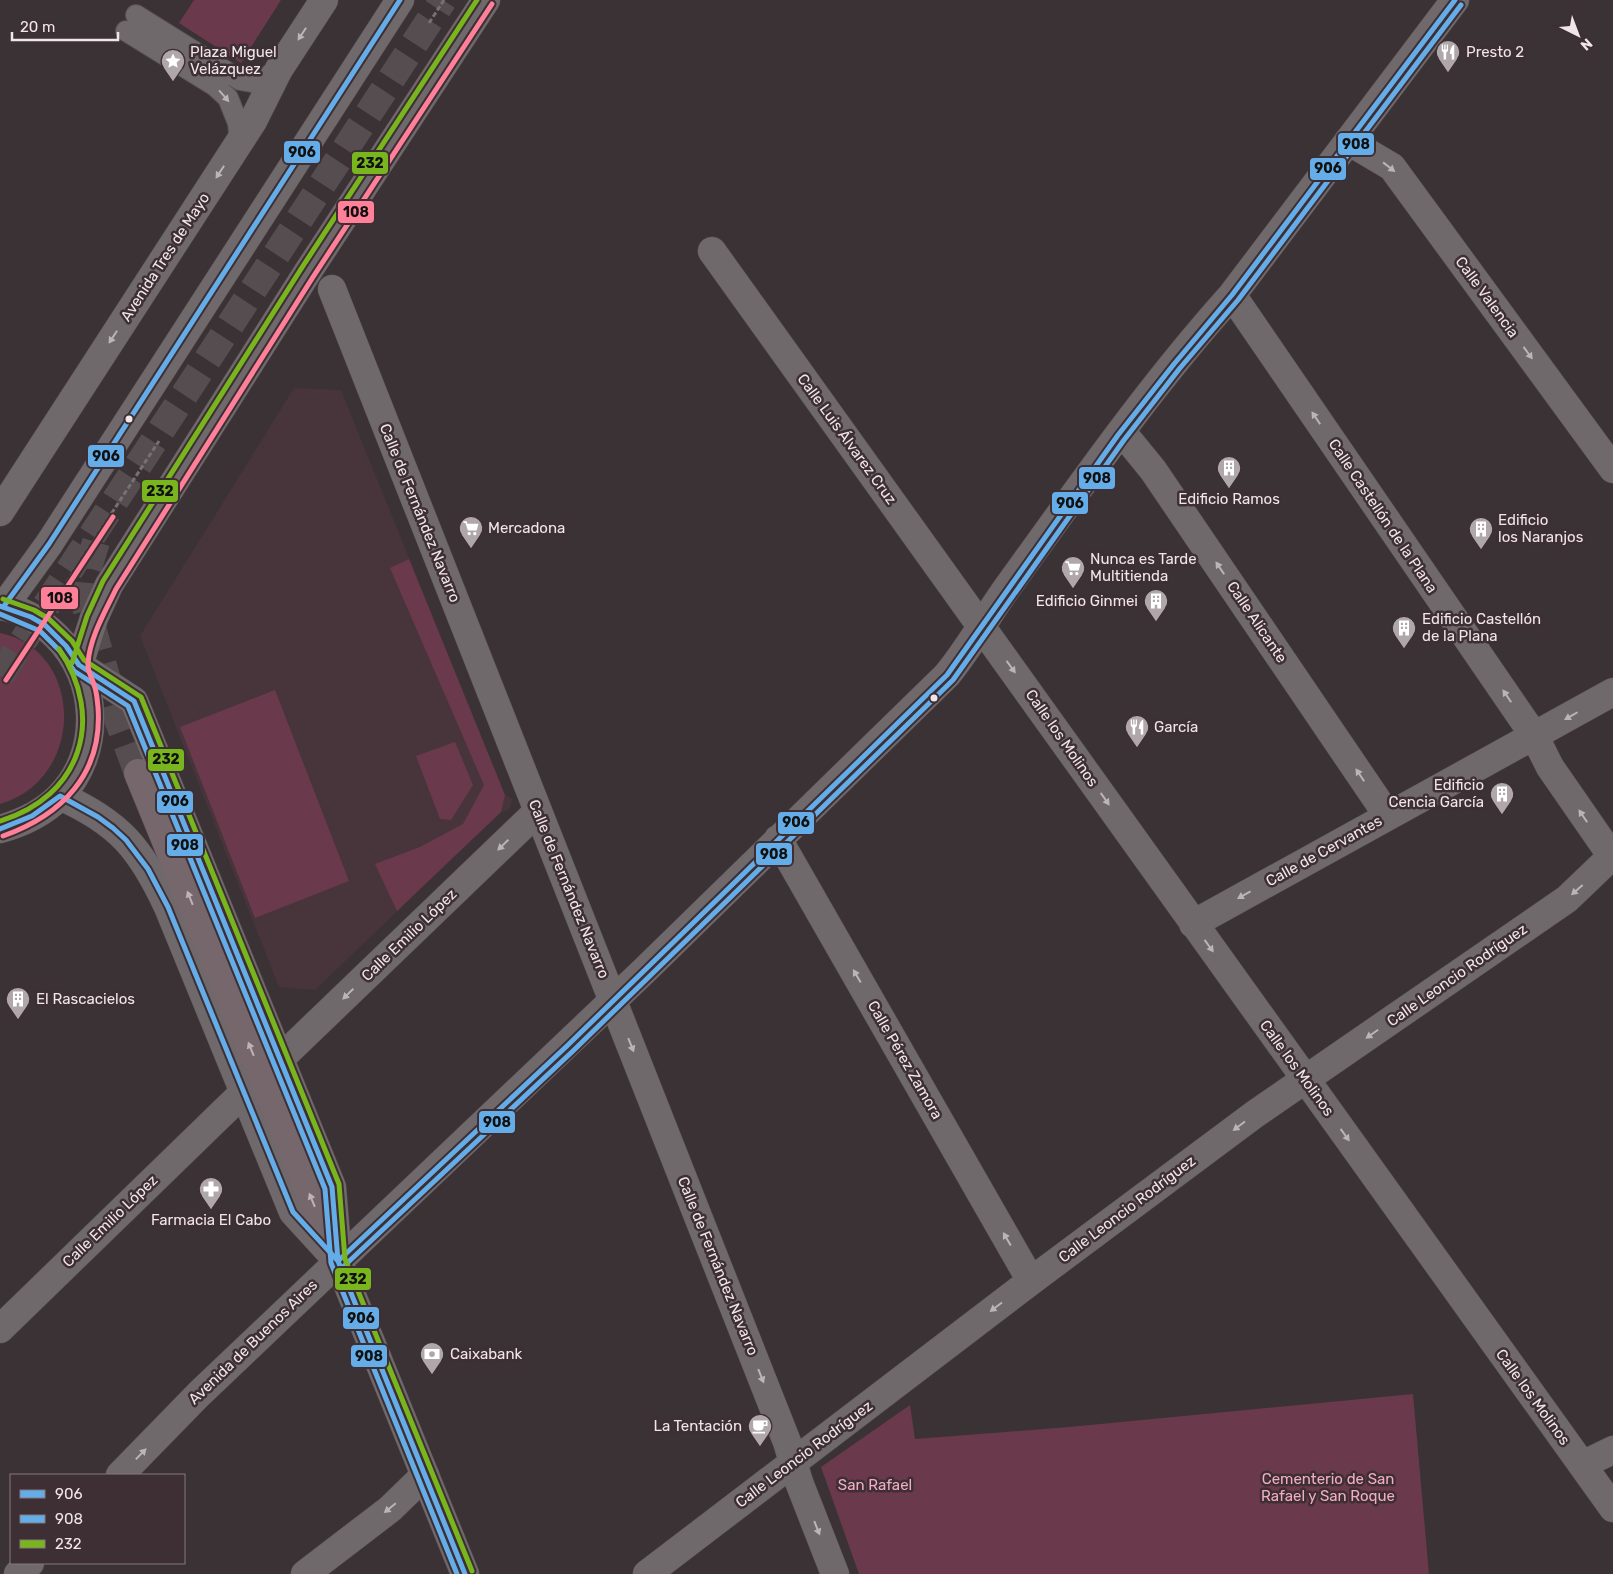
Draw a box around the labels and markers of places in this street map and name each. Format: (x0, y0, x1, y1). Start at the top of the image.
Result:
restaurant icon: Presto 2 (1435, 39, 1461, 73)
place label: Plaza Miguel Velázquez (190, 43, 277, 78)
place label: Presto 2 (1466, 43, 1524, 61)
place icon: Plaza Miguel Velázquez (160, 48, 186, 82)
unlabelled marker (124, 414, 134, 424)
building icon: Edificio Ramos (1216, 455, 1242, 489)
place label: Edificio Ramos (1178, 490, 1280, 508)
place label: Edificio los Naranjos (1498, 511, 1584, 546)
supermarket icon: Mercadona (458, 515, 484, 549)
building icon: Edificio los Naranjos (1468, 516, 1494, 550)
place label: Mercadona (488, 519, 565, 537)
place label: Nunca es Tarde Multitienda (1090, 550, 1197, 585)
supermarket icon: Nunca es Tarde Multitienda (1060, 555, 1086, 589)
building icon: Edificio Ginmei (1143, 588, 1169, 622)
place label: Edificio Ginmei (1036, 592, 1138, 610)
place label: Edificio Castellón de la Plana (1422, 610, 1541, 645)
building icon: Edificio Castellón de la Plana (1391, 615, 1417, 649)
unlabelled marker (929, 693, 939, 703)
restaurant icon: García (1124, 714, 1150, 748)
place label: García (1154, 718, 1198, 736)
place label: Edificio Cencia García (1388, 776, 1484, 811)
building icon: Edificio Cencia García (1489, 781, 1515, 815)
building icon: El Rascacielos (5, 986, 31, 1020)
place label: El Rascacielos (36, 990, 135, 1008)
pharmacy icon: Farmacia El Cabo (198, 1176, 224, 1210)
place label: Farmacia El Cabo (151, 1211, 271, 1229)
bank icon: Caixabank (419, 1341, 445, 1375)
place label: Caixabank (450, 1345, 522, 1363)
cafe icon: La Tentación (747, 1413, 773, 1447)
place label: La Tentación (654, 1417, 742, 1435)

